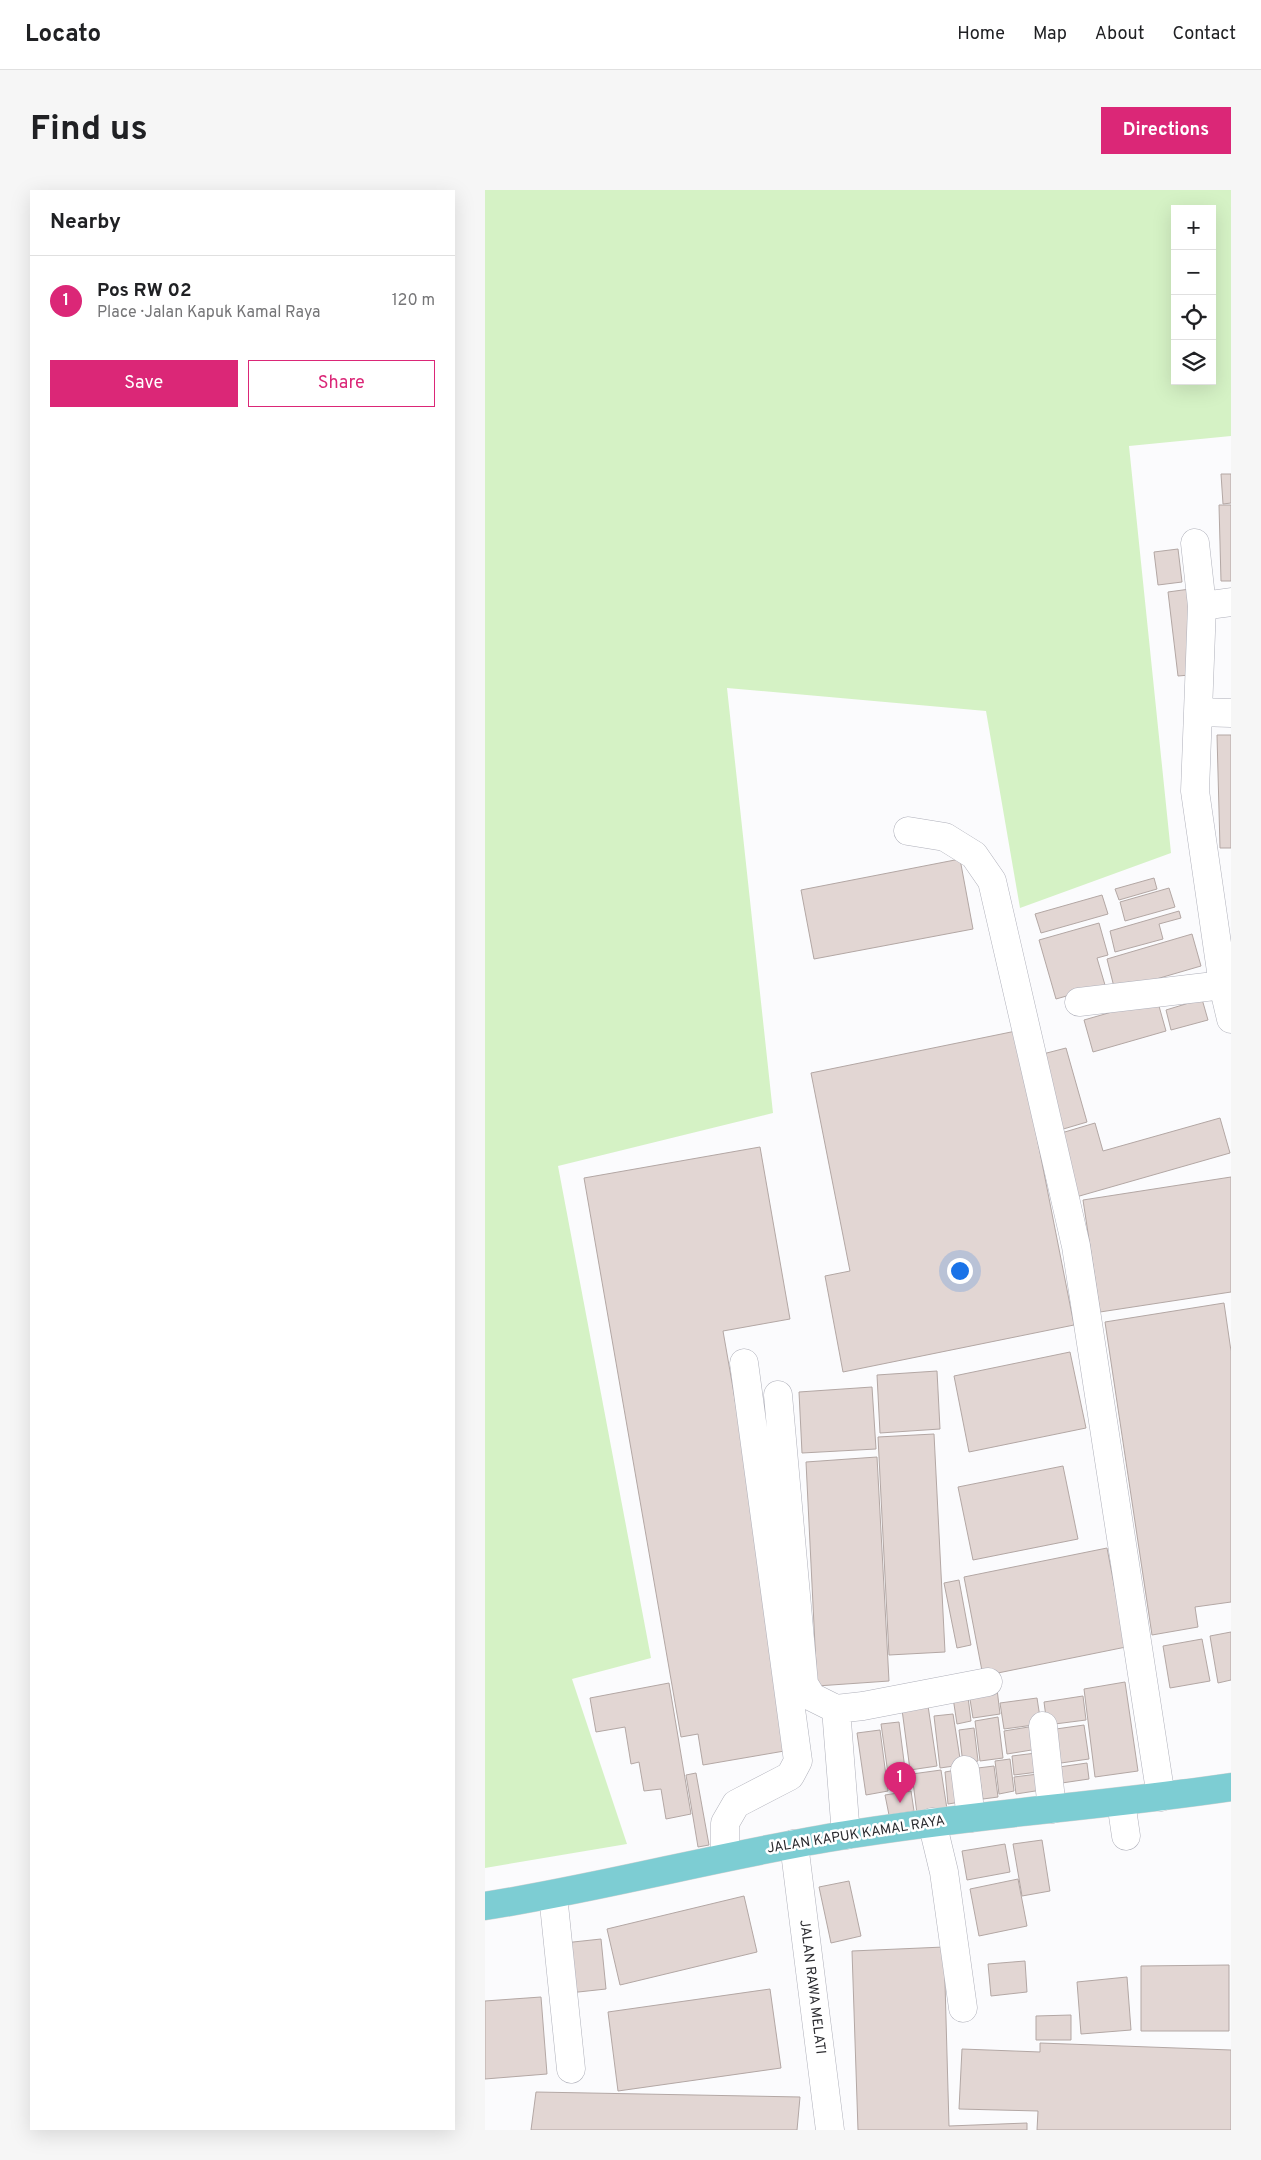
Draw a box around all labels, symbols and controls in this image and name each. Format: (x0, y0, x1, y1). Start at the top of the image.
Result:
text: Locato (25, 20, 101, 50)
text: Home (957, 23, 1005, 46)
text: Map (1033, 23, 1067, 46)
text: About (1095, 23, 1144, 46)
text: Contact (1172, 23, 1236, 46)
button: Directions (1101, 107, 1231, 154)
text: Find us (30, 108, 148, 152)
map controls (1171, 205, 1216, 385)
button: + (1171, 205, 1216, 250)
text: Nearby (50, 209, 121, 236)
button: − (1171, 250, 1216, 295)
text: Pos RW 02 (97, 279, 192, 303)
text: 1 (63, 291, 69, 311)
text: 120 m (392, 291, 435, 311)
button: locate (1171, 295, 1216, 340)
text: Place · Jalan Kapuk Kamal Raya (97, 303, 321, 323)
button: layers (1171, 340, 1216, 385)
button: Save (50, 360, 238, 407)
button: Share (248, 360, 435, 407)
your location (947, 1258, 973, 1284)
pin: 1 (884, 1762, 916, 1803)
street label: JALAN KAPUK KAMAL RAYA (766, 1813, 946, 1857)
street label: JALAN RAWA MELATI (795, 1919, 829, 2055)

